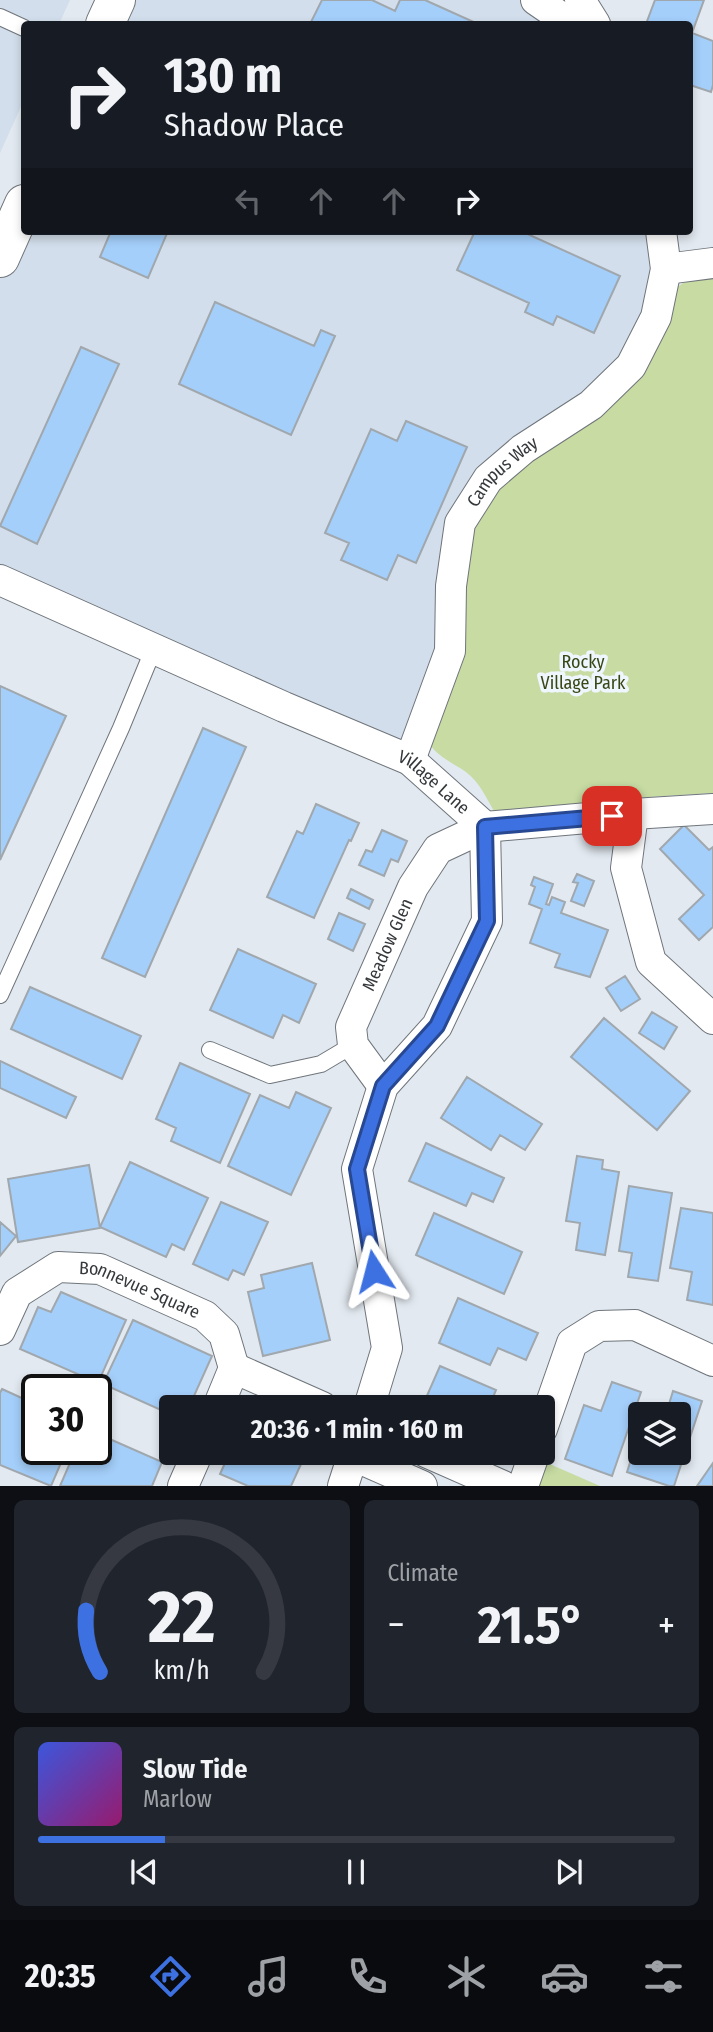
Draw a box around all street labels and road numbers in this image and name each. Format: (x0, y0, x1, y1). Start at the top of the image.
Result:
street label: Campus Way (462, 432, 542, 511)
street label: Village Lane (395, 745, 474, 819)
street label: Meadow Glen (357, 895, 418, 994)
street label: Bonnevue Square (79, 1257, 203, 1323)

